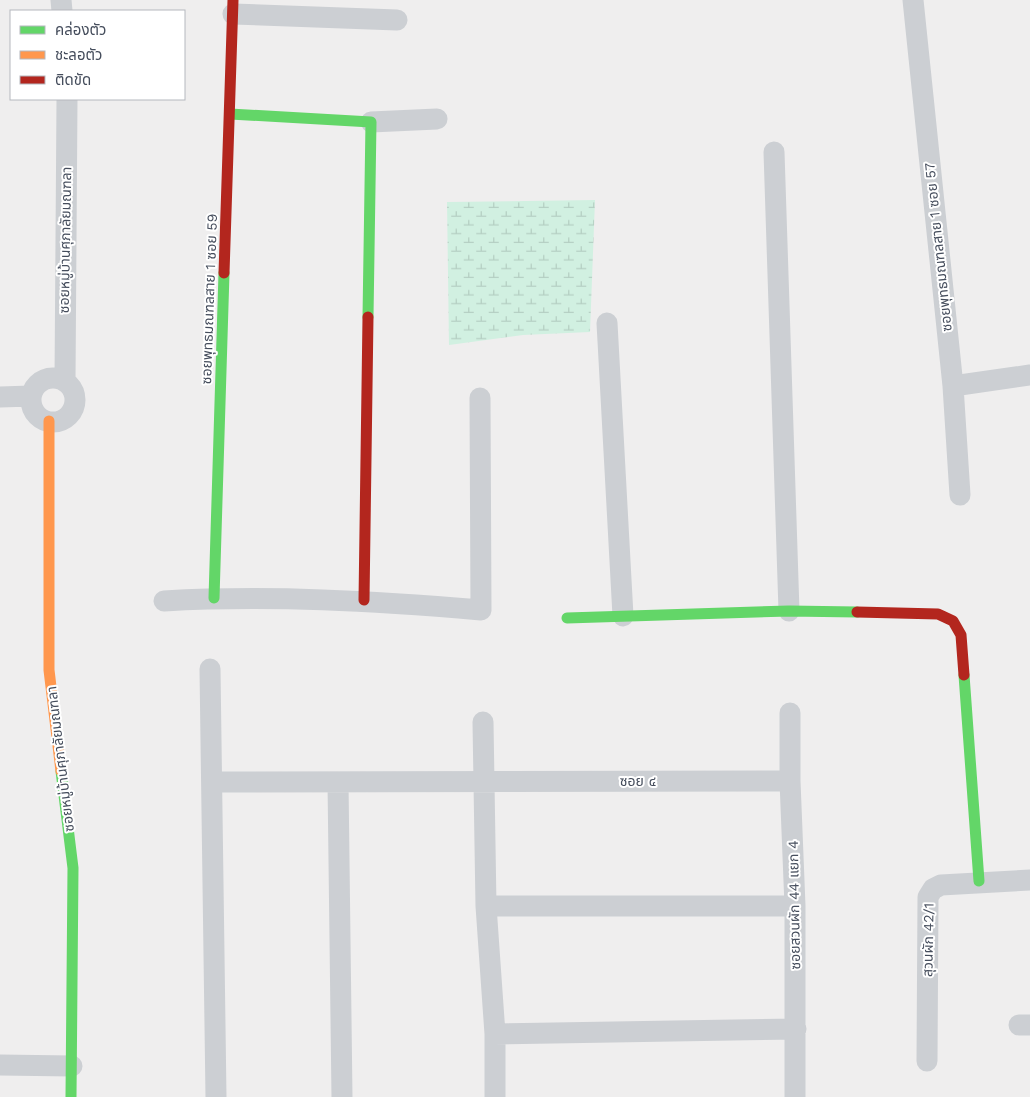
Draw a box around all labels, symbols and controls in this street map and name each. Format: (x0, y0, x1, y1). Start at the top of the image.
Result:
legend (10, 10, 185, 100)
text: คล่องตัว (55, 21, 106, 39)
text: ชะลอตัว (55, 46, 102, 64)
text: ติดขัด (55, 71, 91, 89)
street label: ซอยพุทธมณฑลสาย 1 ซอย 57 (921, 162, 956, 332)
street label: ซอยหมู่บ้านศุภาลัยมณฑลา (56, 167, 75, 313)
street label: ซอยพุทธมณฑลสาย 1 ซอย 59 (198, 214, 221, 385)
street label: ซอยหมู่บ้านศุภาลัยมณฑลา (43, 685, 78, 833)
street label: ซอย ๔ (620, 773, 656, 789)
street label: ซอยสวนผัก 44 แยก 4 (785, 840, 803, 970)
street label: สุวนผัก 42/1 (919, 903, 938, 977)

